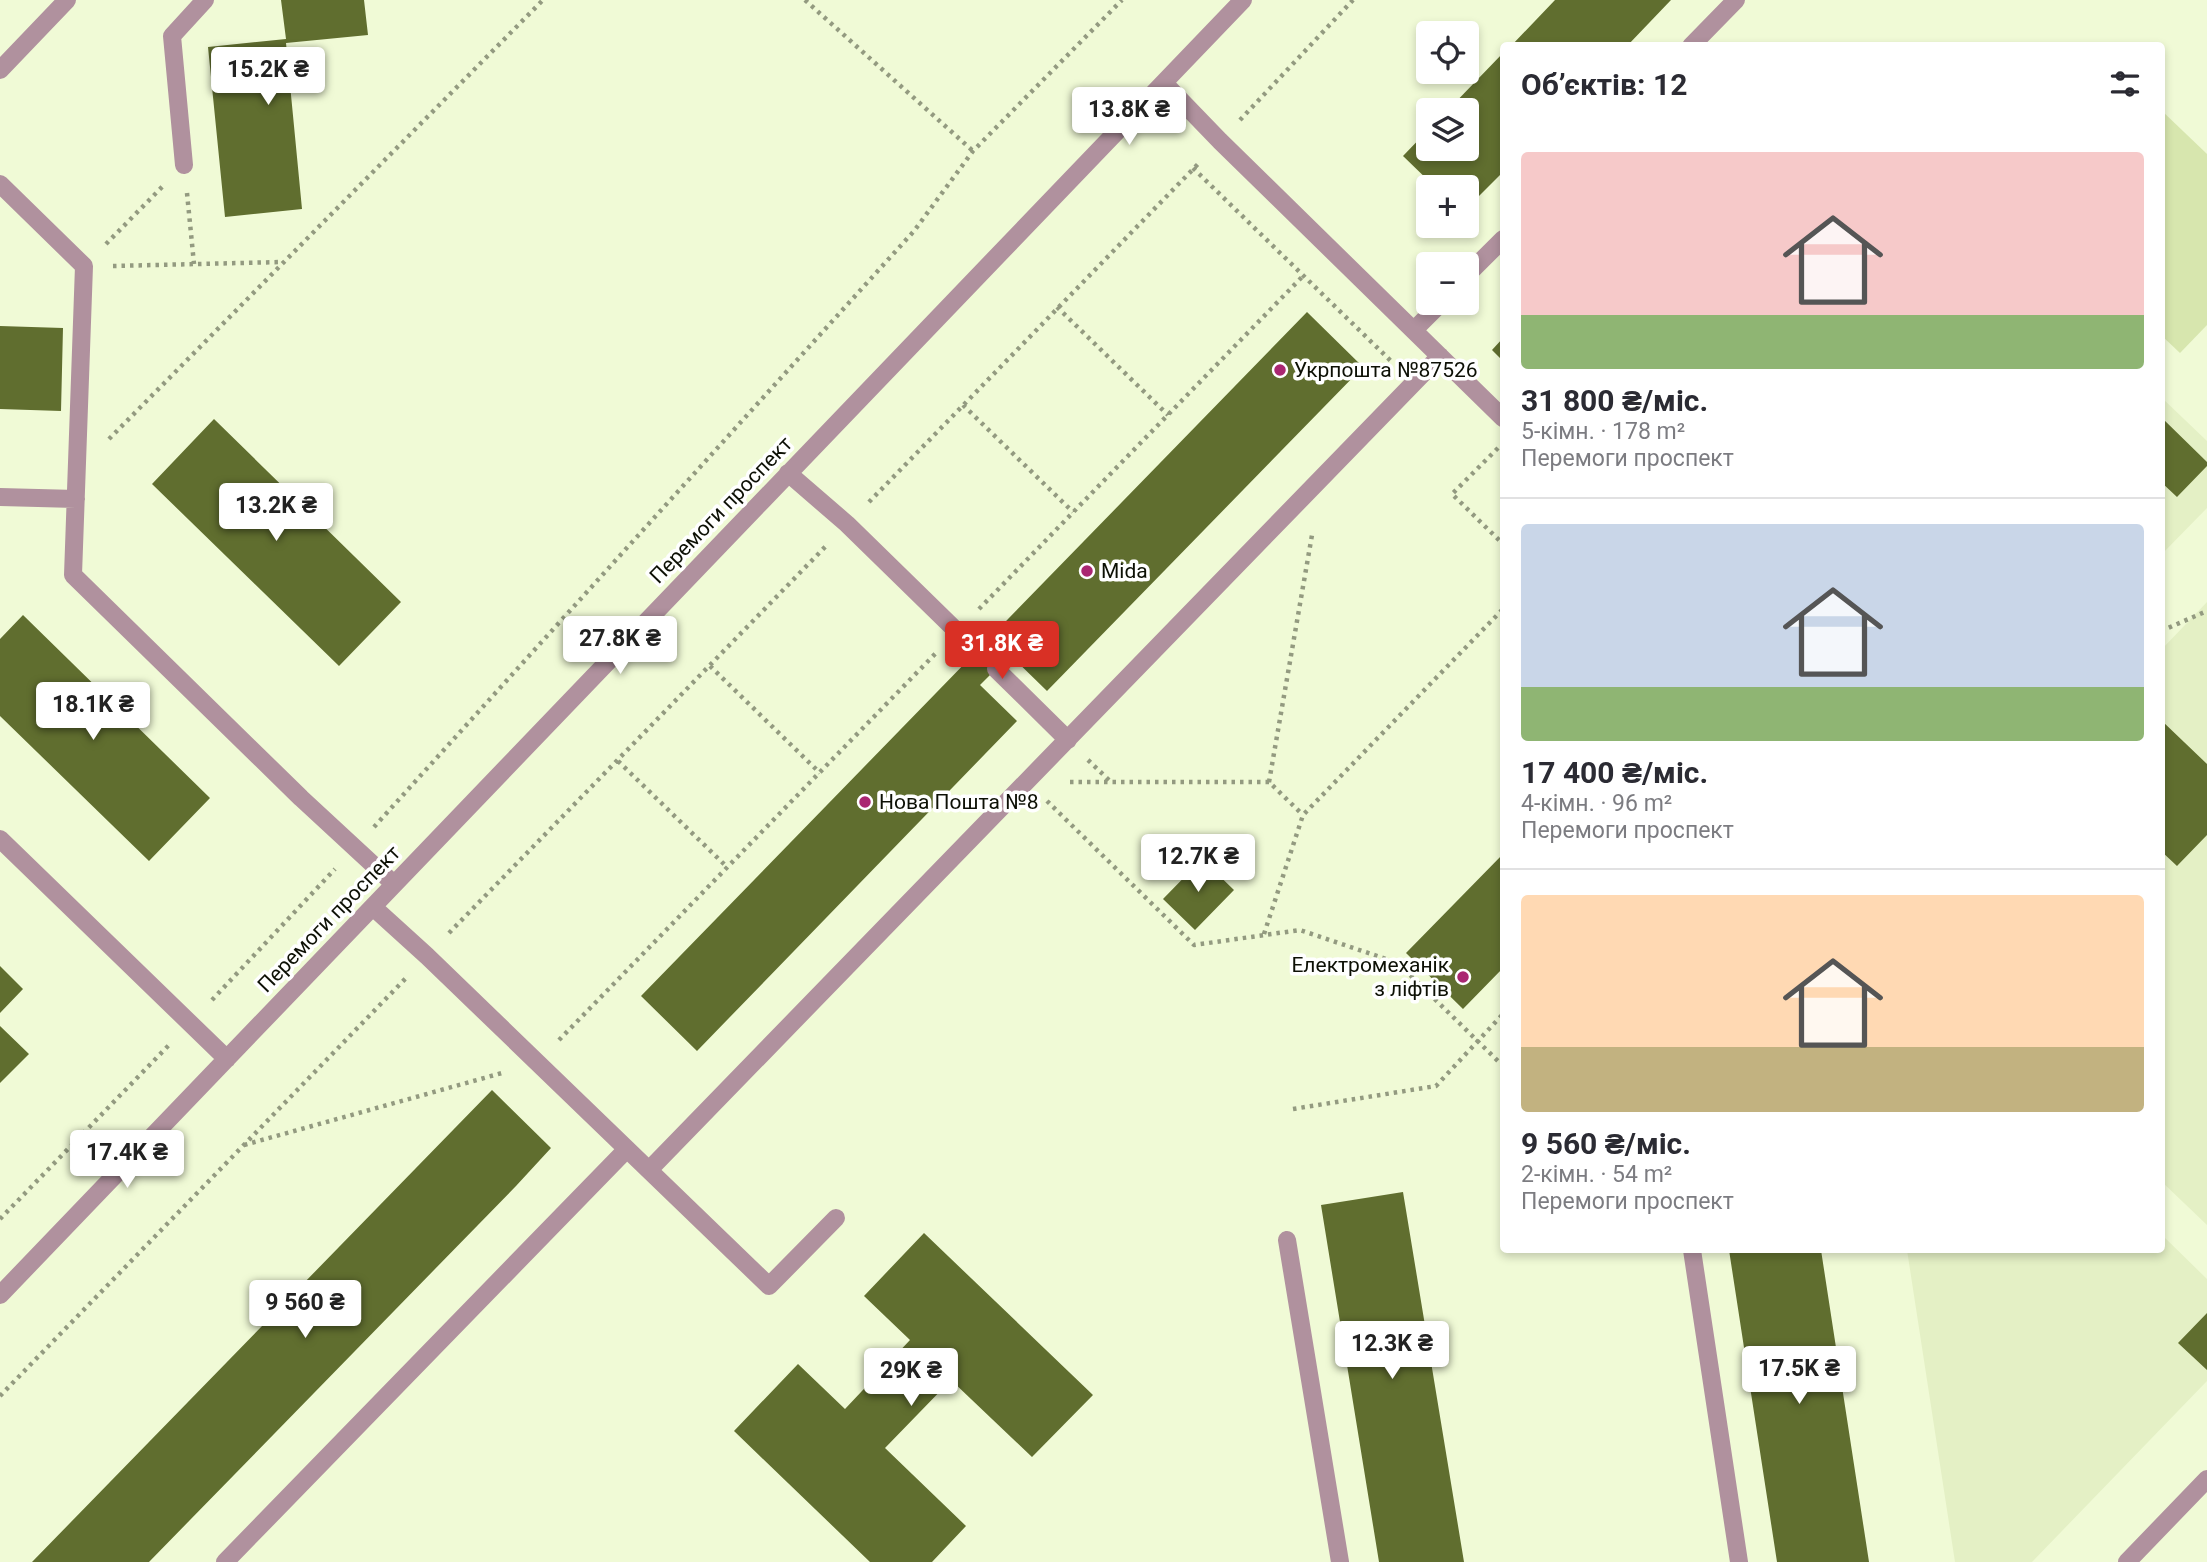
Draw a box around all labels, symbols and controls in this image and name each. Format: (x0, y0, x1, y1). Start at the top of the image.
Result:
map controls (1416, 21, 1479, 315)
button: locate (1416, 21, 1479, 84)
pin: 15.2K ₴ (203, 48, 333, 107)
text: 15.2K ₴ (227, 56, 309, 83)
icon: filters (2106, 65, 2144, 103)
text: Об’єктів: 12 (1521, 67, 1687, 102)
pin: 13.8K ₴ (1064, 88, 1194, 147)
text: 13.8K ₴ (1088, 96, 1170, 123)
button: layers (1416, 98, 1479, 161)
button: + (1416, 175, 1479, 238)
icon: home (1770, 197, 1896, 323)
button: − (1416, 252, 1479, 315)
place label: Укрпошта №87526 (1294, 358, 1478, 382)
marker: Укрпошта №87526 (1272, 362, 1288, 378)
text: 31 800 ₴/міс. (1521, 383, 1708, 418)
text: 5-кімн. · 178 m² (1521, 418, 1685, 445)
street label: Перемоги проспект (645, 432, 797, 588)
text: Перемоги проспект (1521, 445, 1734, 472)
pin: 13.2K ₴ (211, 484, 341, 543)
text: 13.2K ₴ (235, 492, 317, 519)
place label: Mida (1101, 559, 1148, 583)
marker: Mida (1079, 563, 1095, 579)
icon: home (1770, 569, 1896, 695)
pin: 27.8K ₴ (555, 616, 685, 676)
pin: 31.8K ₴ (937, 622, 1067, 681)
text: 27.8K ₴ (579, 625, 661, 652)
text: 31.8K ₴ (961, 630, 1043, 657)
pin: 18.1K ₴ (28, 682, 158, 742)
text: 18.1K ₴ (52, 691, 134, 718)
text: 17 400 ₴/міс. (1521, 755, 1708, 790)
place label: Нова Пошта №8 (879, 790, 1039, 814)
text: 4-кімн. · 96 m² (1521, 790, 1672, 817)
marker: Нова Пошта №8 (857, 794, 873, 810)
text: Перемоги проспект (1521, 817, 1734, 844)
pin: 12.7K ₴ (1133, 834, 1263, 894)
street label: Перемоги проспект (253, 841, 405, 997)
text: 12.7K ₴ (1157, 843, 1239, 870)
icon: home (1770, 940, 1896, 1066)
place label: Електромеханік з ліфтів (1291, 953, 1450, 1001)
marker: Електромеханік з ліфтів (1455, 969, 1471, 985)
text: 9 560 ₴/міс. (1521, 1126, 1691, 1161)
pin: 17.4K ₴ (62, 1130, 192, 1190)
text: 17.4K ₴ (86, 1139, 168, 1166)
text: 2-кімн. · 54 m² (1521, 1161, 1672, 1188)
text: Перемоги проспект (1521, 1188, 1734, 1215)
pin: 9 560 ₴ (240, 1280, 370, 1340)
text: 9 560 ₴ (265, 1289, 345, 1316)
pin: 12.3K ₴ (1327, 1322, 1457, 1381)
text: 12.3K ₴ (1351, 1330, 1433, 1357)
pin: 17.5K ₴ (1734, 1346, 1864, 1406)
pin: 29K ₴ (862, 1348, 960, 1408)
text: 17.5K ₴ (1758, 1355, 1840, 1382)
text: 29K ₴ (880, 1357, 942, 1384)

